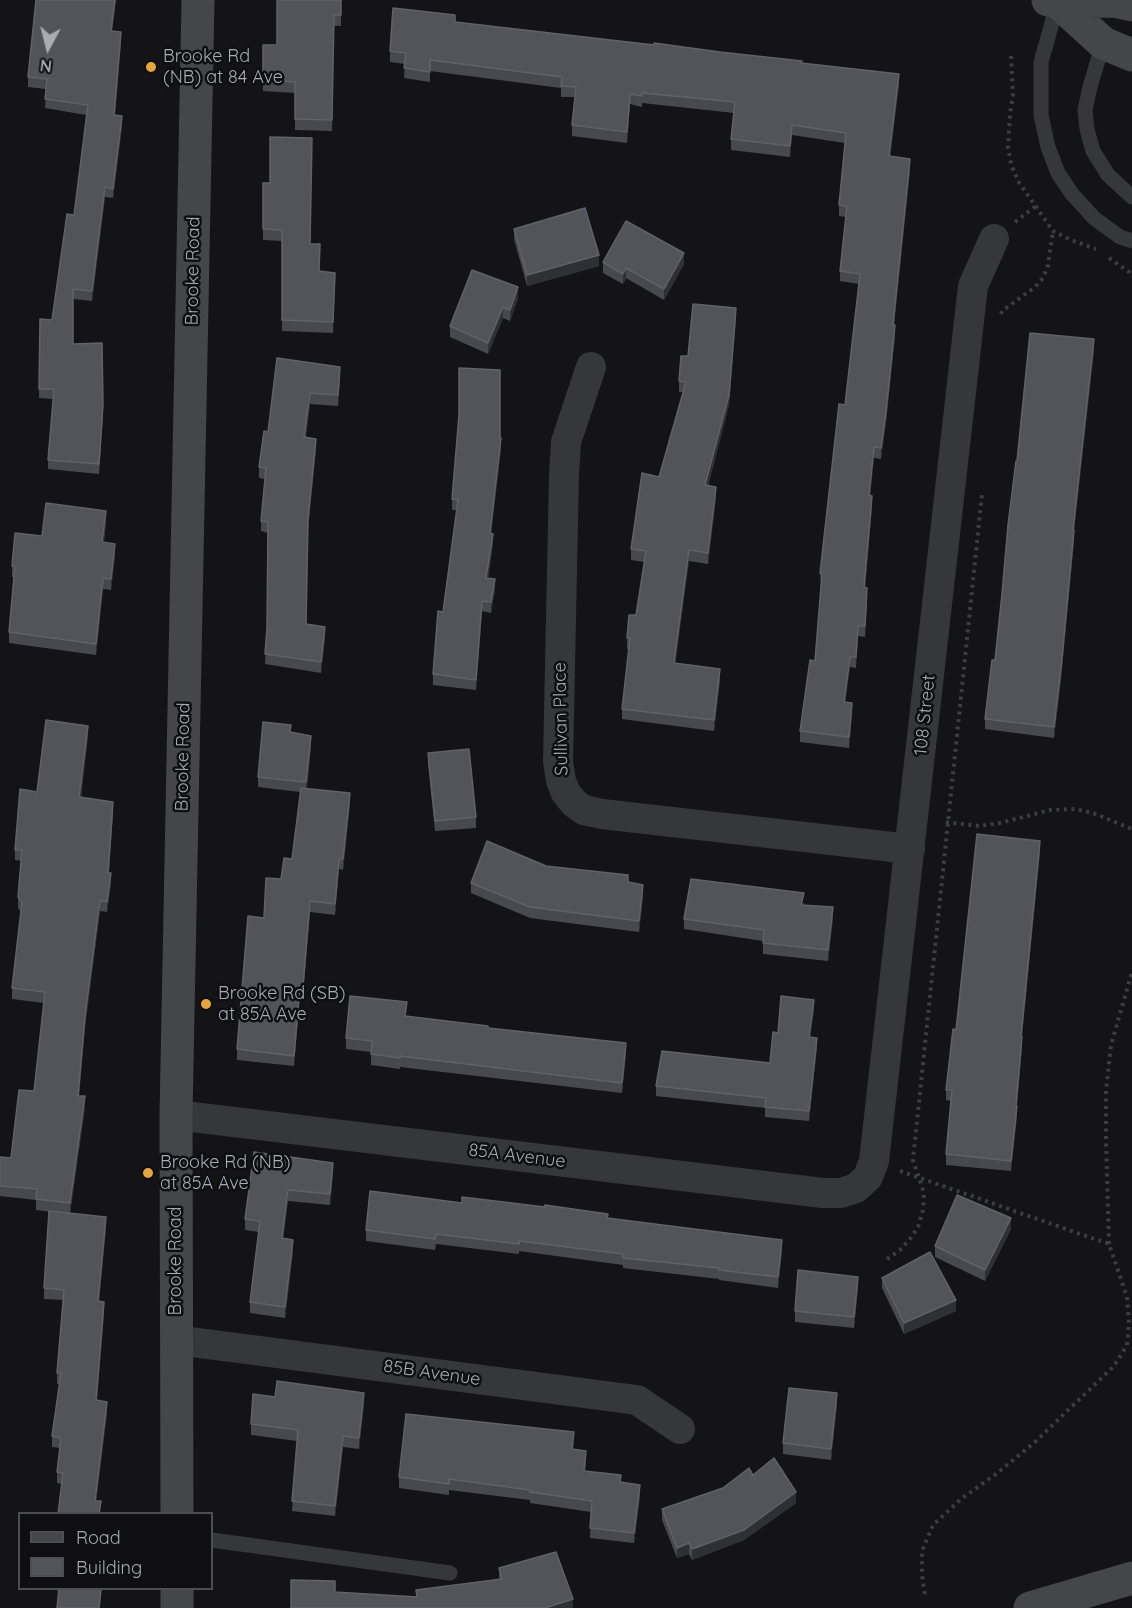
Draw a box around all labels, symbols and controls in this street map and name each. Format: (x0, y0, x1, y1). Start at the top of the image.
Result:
north arrow (18, 18, 78, 78)
place label: Brooke Rd (NB) at 84 Ave (163, 46, 283, 88)
text: N (39, 55, 53, 77)
marker: Brooke Rd (NB) at 84 Ave (144, 60, 158, 74)
street label: Brooke Road (181, 216, 205, 326)
street label: Sullivan Place (549, 662, 573, 776)
street label: 108 Street (910, 673, 940, 757)
street label: Brooke Road (171, 702, 195, 812)
place label: Brooke Rd (SB) at 85A Ave (218, 983, 345, 1026)
marker: Brooke Rd (SB) at 85A Ave (199, 997, 213, 1011)
street label: 85A Avenue (467, 1139, 567, 1173)
place label: Brooke Rd (NB) at 85A Ave (160, 1152, 290, 1194)
marker: Brooke Rd (NB) at 85A Ave (141, 1166, 155, 1180)
street label: Brooke Road (165, 1207, 187, 1315)
street label: 85B Avenue (382, 1356, 482, 1390)
legend (18, 1512, 213, 1590)
text: Road (76, 1526, 121, 1549)
text: Building (76, 1556, 142, 1579)

